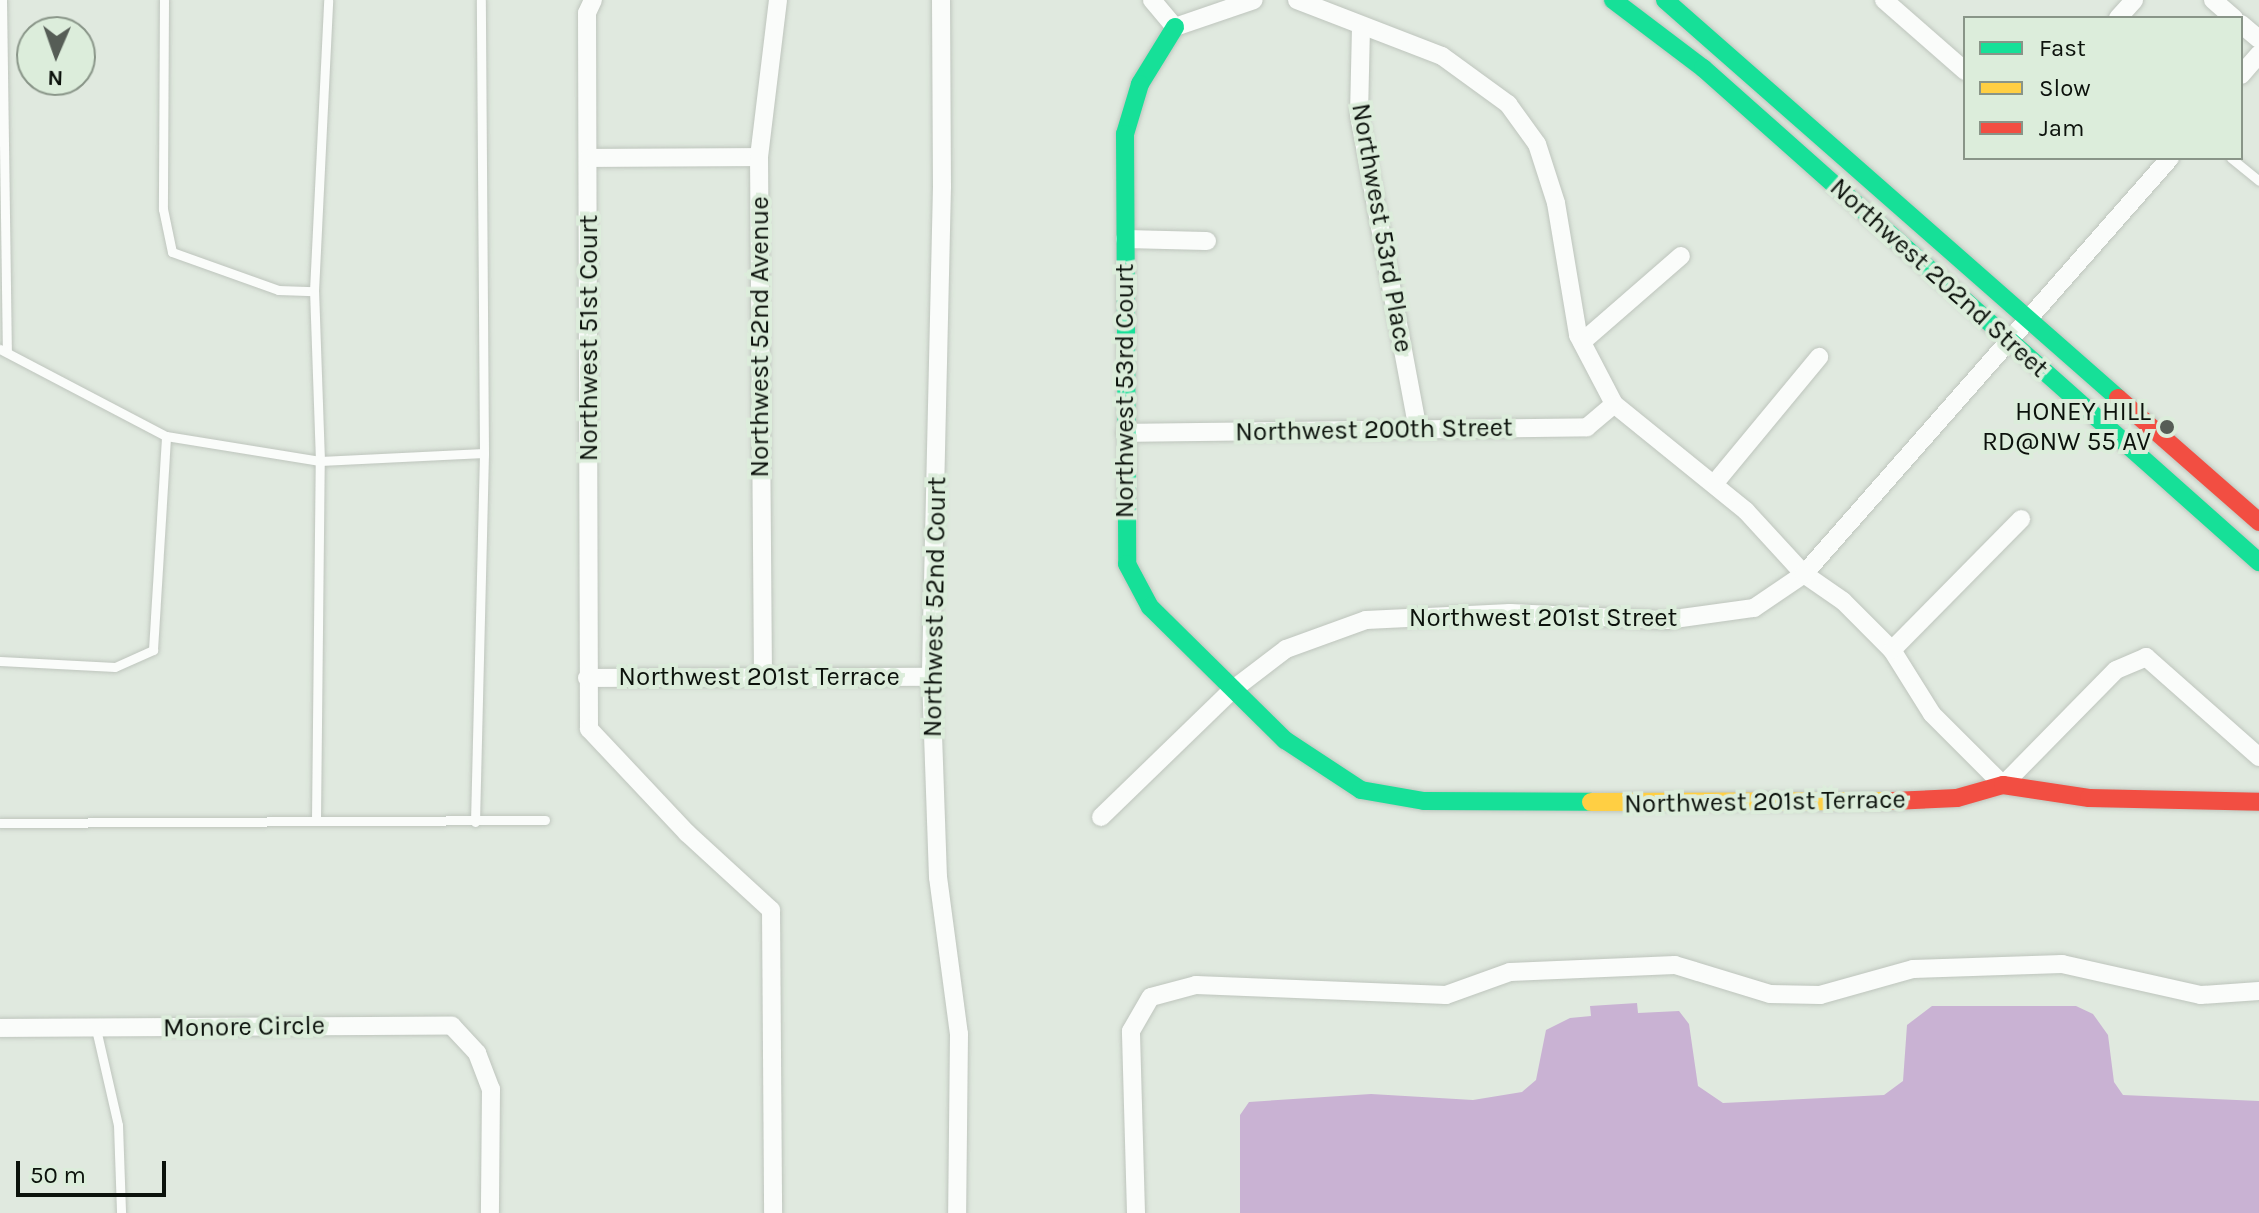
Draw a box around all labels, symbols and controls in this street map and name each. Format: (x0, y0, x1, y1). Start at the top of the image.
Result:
north arrow (16, 16, 96, 96)
legend (1963, 16, 2243, 160)
text: Fast (2039, 34, 2086, 62)
text: N (47, 65, 64, 91)
text: Slow (2039, 74, 2091, 102)
street label: Northwest 53rd Place (1345, 101, 1419, 355)
text: Jam (2039, 114, 2084, 142)
street label: Northwest 202nd Street (1823, 172, 2055, 384)
street label: Northwest 52nd Avenue (744, 196, 776, 478)
street label: Northwest 51st Court (573, 215, 605, 461)
street label: Northwest 53rd Court (1109, 264, 1141, 518)
place label: HONEY HILL RD@NW 55 AV (1982, 396, 2151, 458)
street label: Northwest 200th Street (1235, 412, 1513, 448)
marker: HONEY HILL RD@NW 55 AV (2158, 418, 2176, 436)
street label: Northwest 52nd Court (917, 476, 953, 738)
street label: Northwest 201st Street (1409, 602, 1677, 634)
street label: Northwest 201st Terrace (618, 661, 900, 693)
street label: Northwest 201st Terrace (1624, 784, 1906, 820)
street label: Monore Circle (163, 1010, 325, 1044)
scale bar (20, 1145, 170, 1195)
text: 50 m (30, 1161, 86, 1189)

